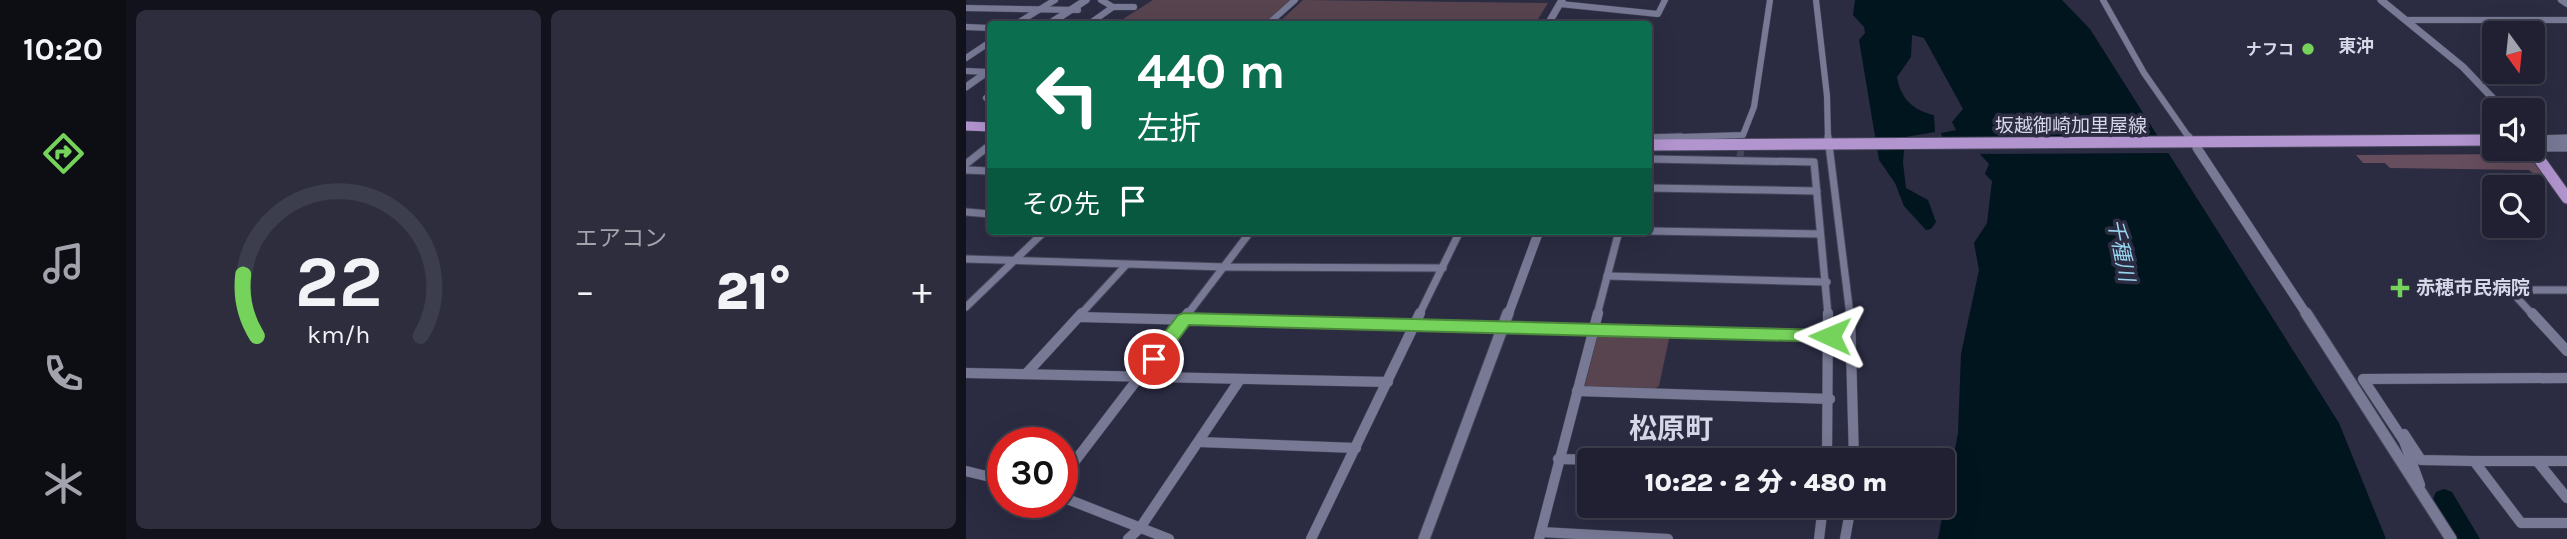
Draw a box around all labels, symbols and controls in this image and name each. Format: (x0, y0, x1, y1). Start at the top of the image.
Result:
north arrow (2482, 21, 2544, 84)
map controls (2482, 21, 2545, 238)
text: 10:20 (23, 31, 103, 68)
district label: 東沖 (2338, 35, 2374, 57)
place label: ナフコ (2246, 40, 2294, 59)
marker: ナフコ (2300, 41, 2316, 57)
text: 440 m (1137, 43, 1285, 100)
icon: left (1022, 49, 1113, 140)
button: sound (2482, 98, 2545, 161)
text: 左折 (1137, 110, 1201, 147)
street label: 坂越御崎加里屋線 (1995, 115, 2147, 137)
icon: directions (39, 129, 88, 178)
button: search (2482, 175, 2545, 238)
icon: arrive (1114, 182, 1152, 220)
text: その先 (1022, 189, 1100, 220)
water label: 千種川 (2103, 217, 2139, 285)
text: エアコン (575, 225, 667, 252)
icon: music (39, 239, 88, 288)
text: 22 (294, 239, 383, 324)
text: 21° (716, 261, 791, 322)
text: − (575, 269, 595, 314)
text: + (912, 269, 932, 314)
place label: 赤穂市民病院 (2416, 277, 2530, 299)
marker: 赤穂市民病院 (2390, 278, 2410, 298)
position arrow (1793, 299, 1867, 373)
text: km/h (307, 319, 370, 348)
pin (1124, 329, 1184, 389)
icon: arrive (1135, 340, 1173, 378)
icon: phone (39, 349, 88, 398)
district label: 松原町 (1629, 412, 1713, 445)
speed limit sign: 30 (987, 427, 1078, 518)
icon: climate (39, 459, 88, 508)
text: 10:22 · 2 分 · 480 m (1645, 467, 1887, 498)

